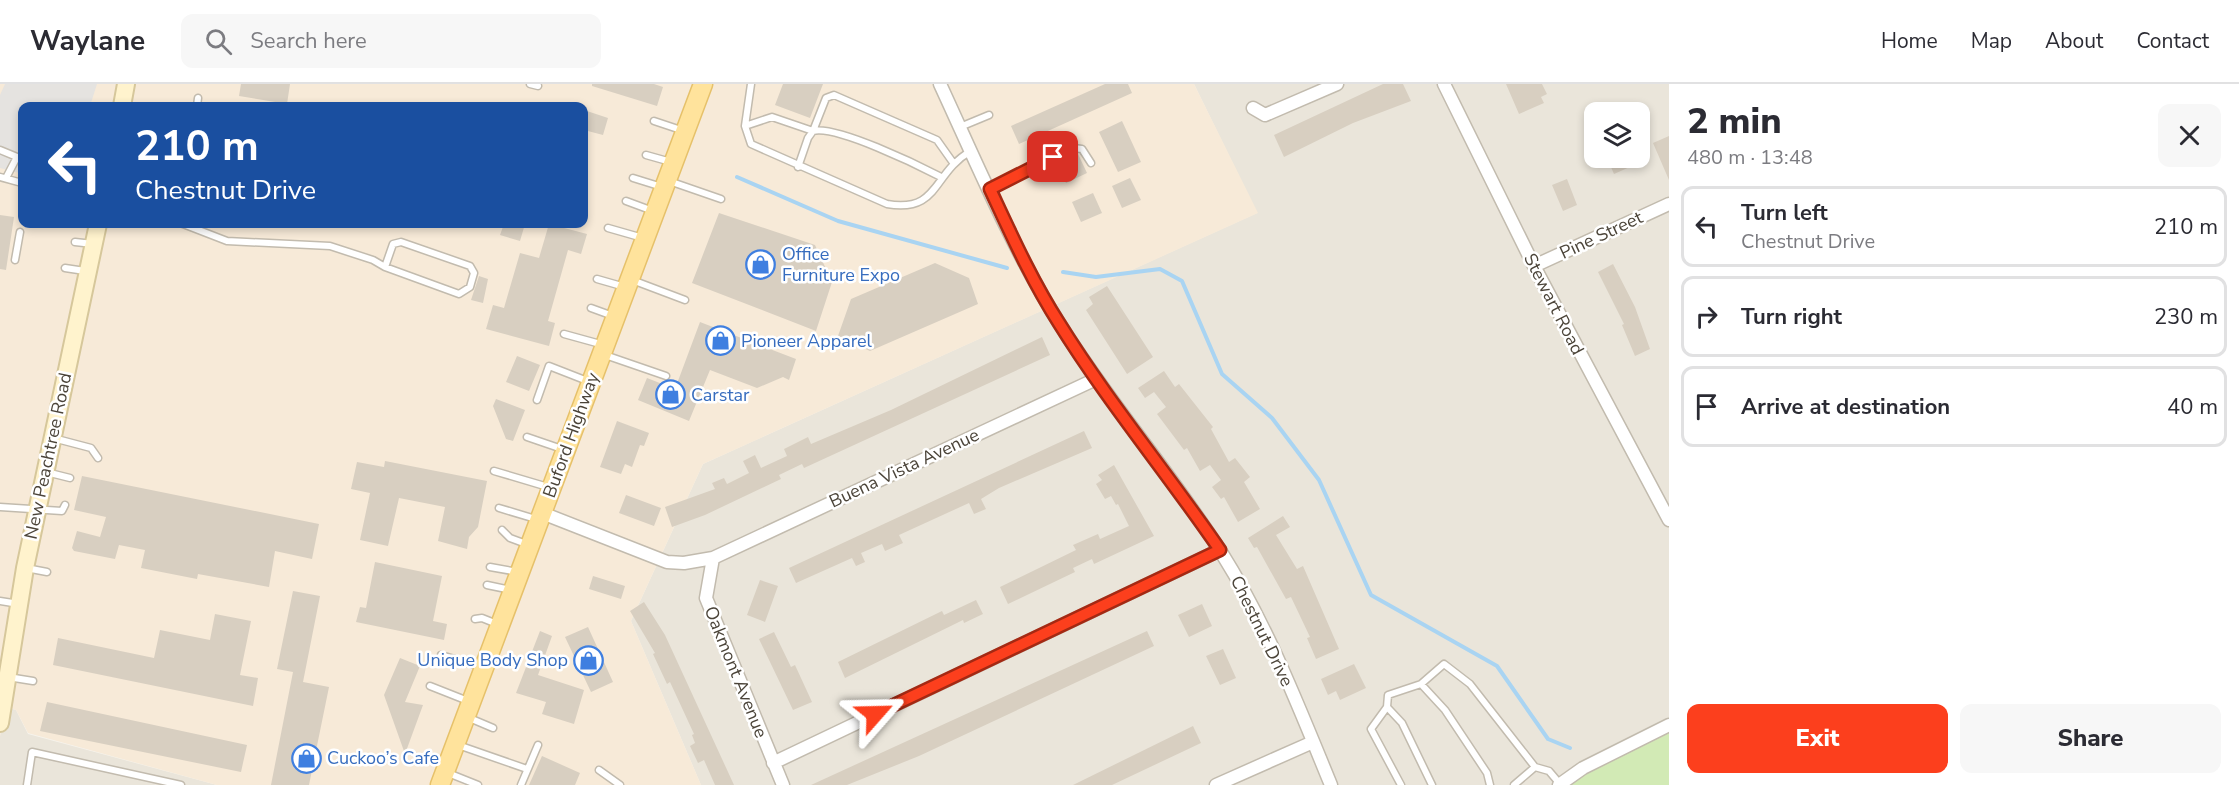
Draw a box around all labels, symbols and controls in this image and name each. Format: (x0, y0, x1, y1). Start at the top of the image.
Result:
search box (181, 14, 601, 68)
text: Waylane (30, 22, 145, 60)
icon: search (202, 25, 235, 58)
text: Search here (250, 26, 367, 56)
text: Home (1881, 27, 1938, 55)
text: Map (1971, 27, 2012, 55)
text: About (2045, 27, 2103, 55)
text: Contact (2136, 27, 2209, 55)
text: 2 min (1687, 97, 1782, 146)
map controls (1584, 102, 1650, 168)
button: layers (1584, 102, 1650, 168)
button: close (2158, 104, 2221, 167)
text: 210 m (135, 118, 259, 175)
icon: left (36, 126, 114, 204)
pin (1027, 131, 1078, 182)
icon: arrive (1036, 140, 1069, 173)
text: 480 m · 13:48 (1687, 144, 1813, 171)
text: Chestnut Drive (135, 172, 316, 209)
text: Turn left (1741, 198, 1828, 228)
street label: Pine Street (1556, 205, 1647, 265)
icon: left (1690, 210, 1723, 243)
text: 210 m (2154, 212, 2218, 242)
text: Chestnut Drive (1741, 228, 1875, 255)
place label: Office Furniture Expo (782, 242, 900, 287)
shop icon: Office Furniture Expo (745, 248, 777, 280)
street label: Stewart Road (1518, 249, 1590, 359)
icon: right (1690, 300, 1723, 333)
text: Turn right (1741, 302, 1842, 332)
text: 230 m (2154, 302, 2218, 332)
shop icon: Pioneer Apparel (704, 325, 736, 357)
place label: Pioneer Apparel (741, 329, 873, 353)
street label: Buford Highway (537, 368, 605, 501)
street label: New Peachtree Road (19, 371, 77, 541)
shop icon: Carstar (654, 379, 686, 411)
place label: Carstar (691, 383, 750, 407)
icon: arrive (1690, 390, 1723, 423)
text: Arrive at destination (1741, 392, 1950, 422)
text: 40 m (2167, 392, 2218, 422)
street label: Buena Vista Avenue (825, 423, 983, 513)
street label: Chestnut Drive (1225, 571, 1299, 691)
street label: Oakmont Avenue (699, 603, 773, 741)
shop icon: Unique Body Shop (573, 644, 605, 676)
place label: Unique Body Shop (417, 648, 568, 672)
position arrow (843, 682, 907, 746)
button: Exit (1687, 704, 1948, 773)
button: Share (1960, 704, 2221, 773)
shop icon: Cuckoo’s Cafe (290, 742, 322, 774)
place label: Cuckoo’s Cafe (327, 746, 439, 770)

